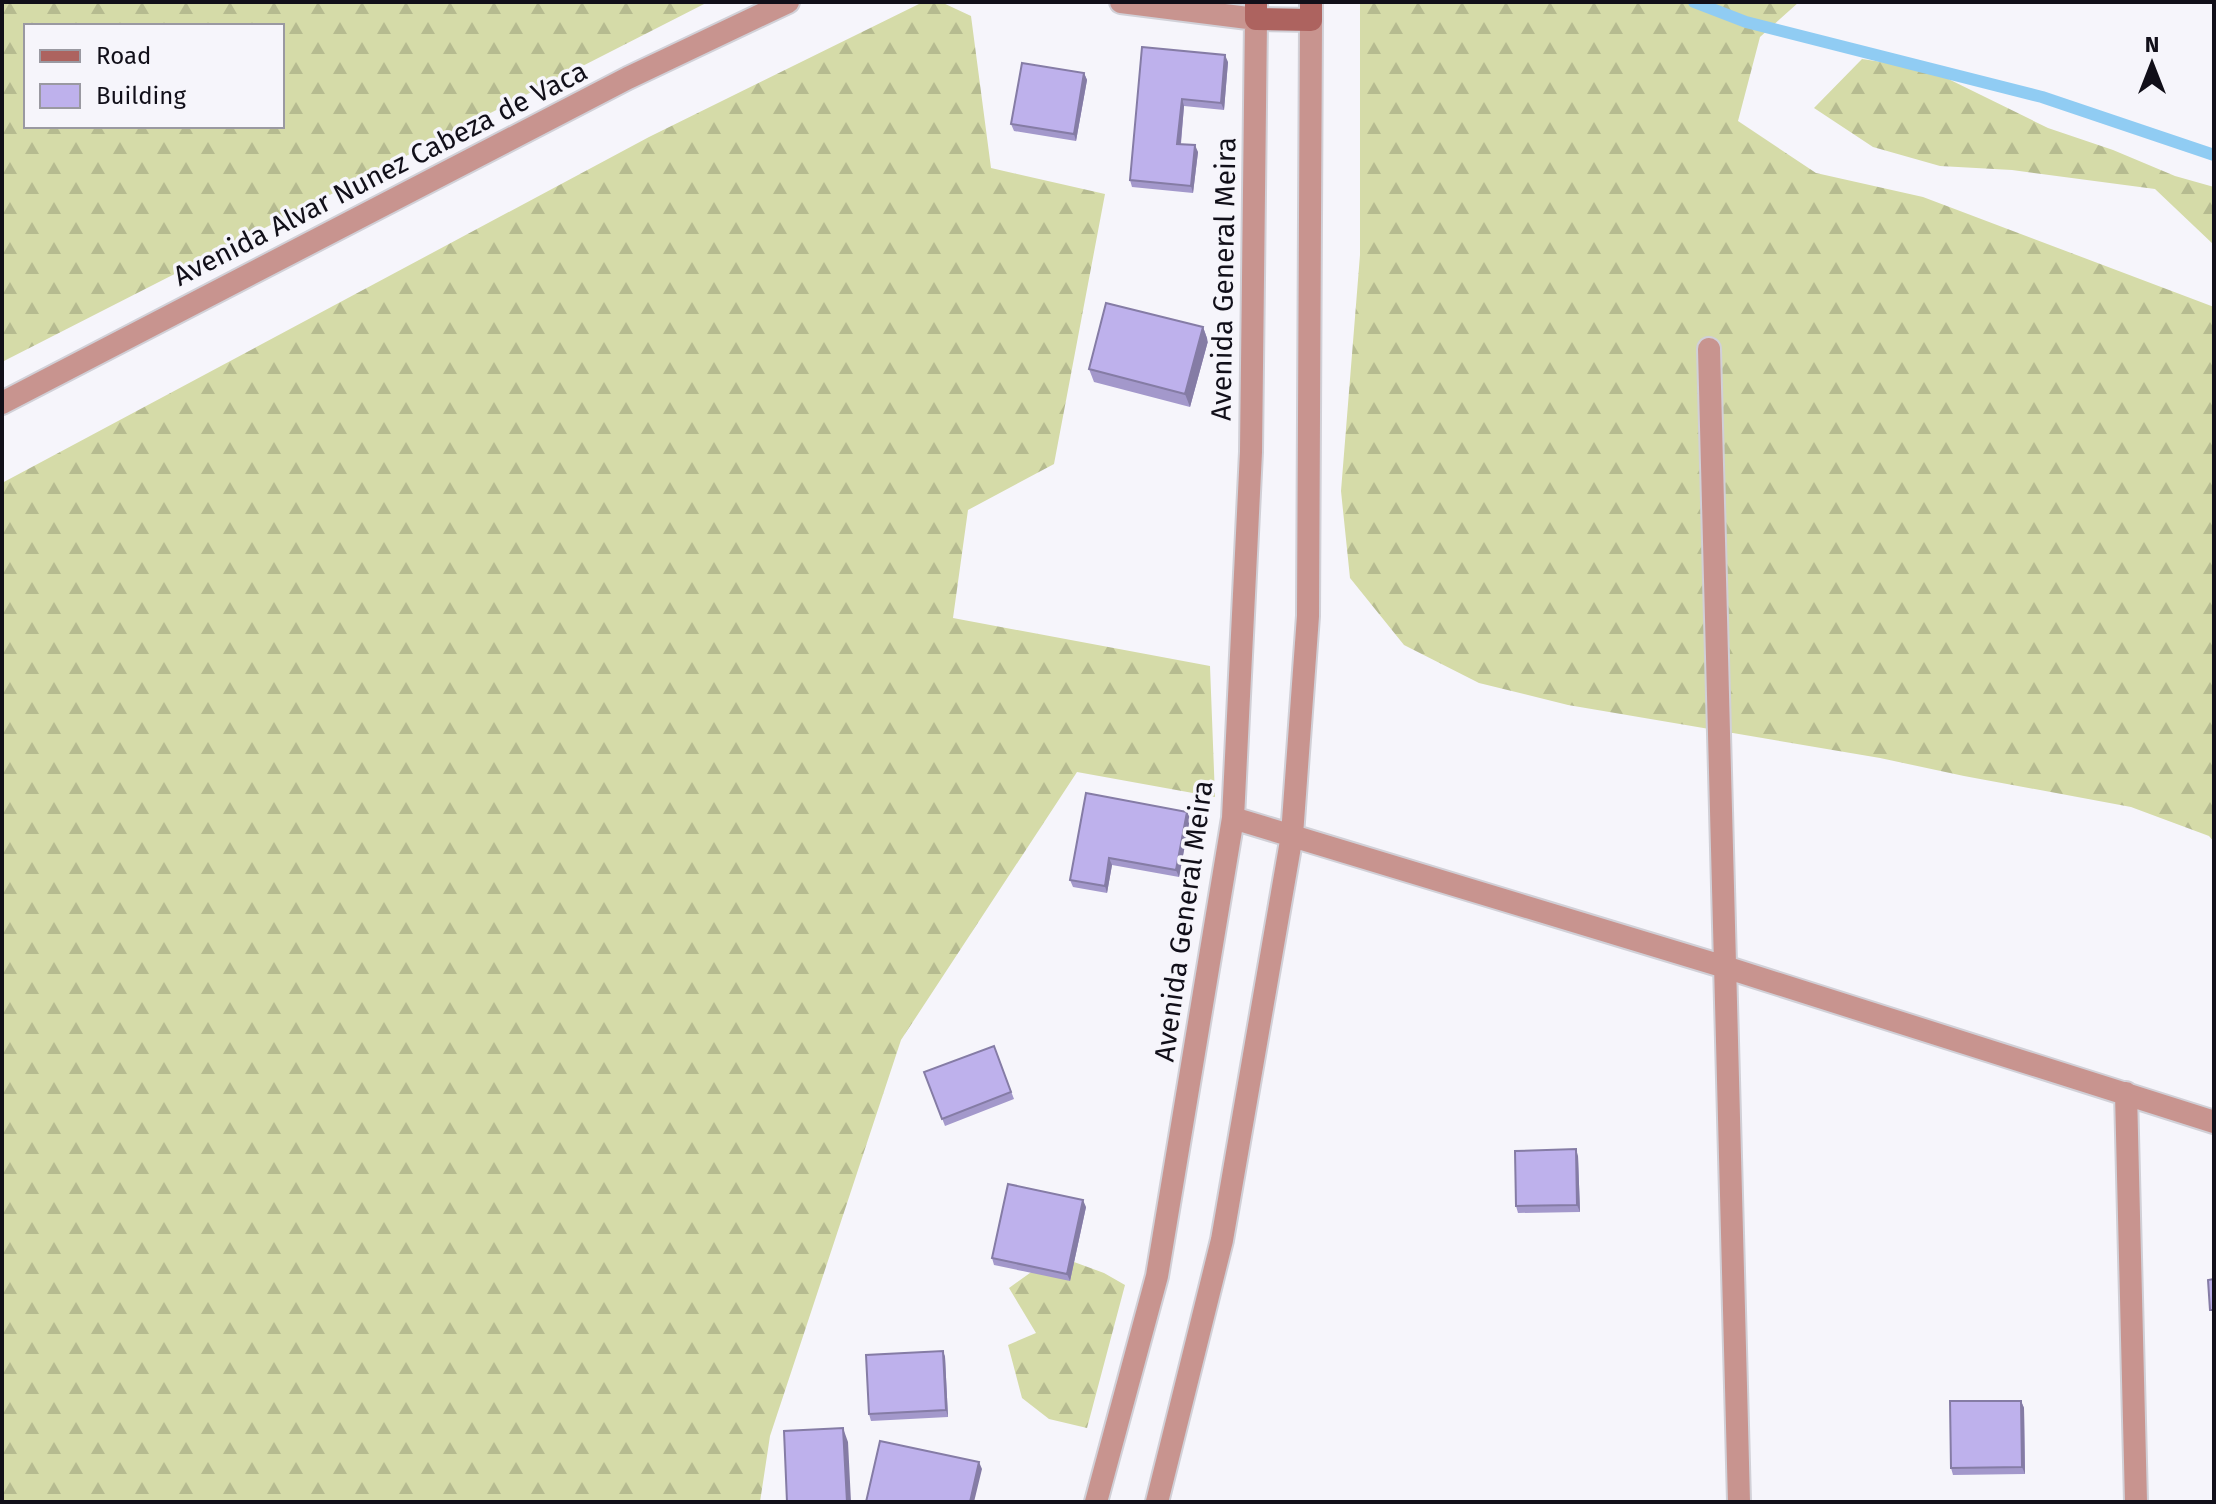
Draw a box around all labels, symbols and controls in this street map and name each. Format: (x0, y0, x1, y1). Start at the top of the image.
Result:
legend (24, 24, 284, 128)
north arrow (2112, 24, 2192, 104)
text: N (2145, 31, 2159, 58)
text: Road (96, 42, 151, 70)
street label: Avenida Alvar Nunez Cabeza de Vaca (168, 54, 593, 293)
text: Building (96, 82, 186, 110)
street label: Avenida General Meira (1205, 137, 1242, 421)
street label: Avenida General Meira (1147, 778, 1220, 1064)

